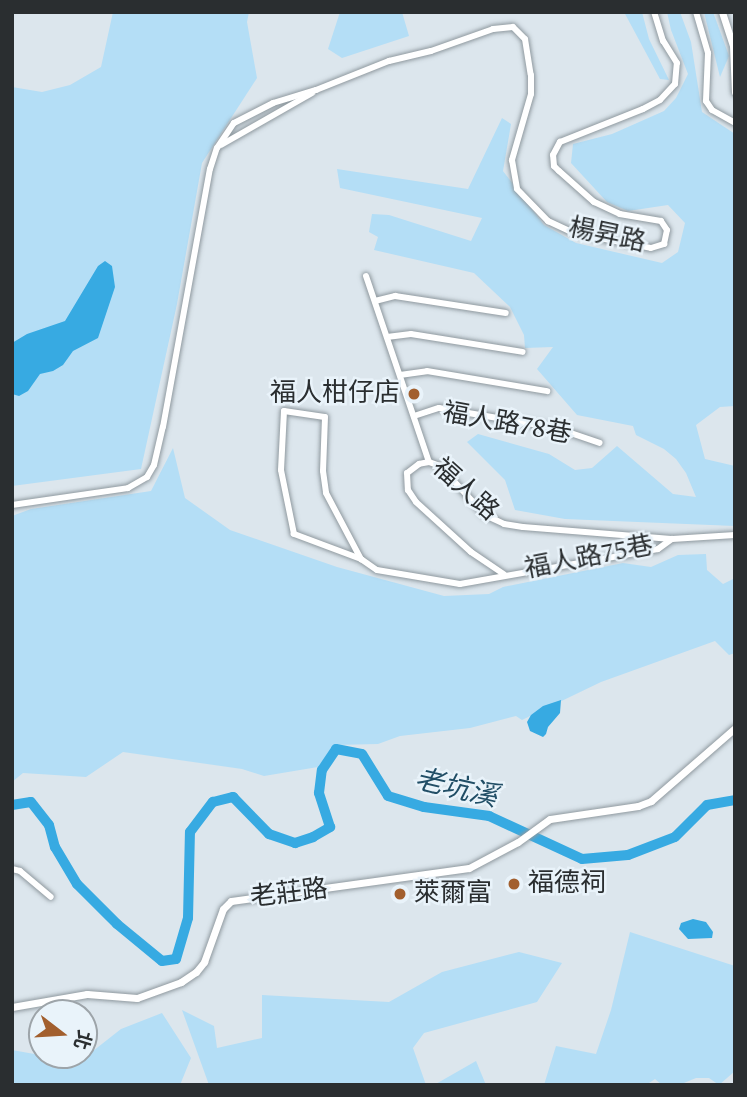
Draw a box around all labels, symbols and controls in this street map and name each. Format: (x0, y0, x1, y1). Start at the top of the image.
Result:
street label: 楊昇路 (566, 213, 648, 259)
place label: 福人柑仔店 (270, 378, 400, 410)
marker: 福人柑仔店 (406, 386, 422, 402)
street label: 福人路78巷 (440, 397, 574, 451)
street label: 福人路 (426, 452, 504, 528)
street label: 福人路75巷 (522, 530, 656, 586)
water label: 老坑溪 (411, 763, 501, 815)
place label: 福德祠 (528, 868, 606, 900)
street label: 老莊路 (248, 874, 330, 914)
marker: 福德祠 (506, 876, 522, 892)
place label: 萊爾富 (414, 878, 492, 910)
marker: 萊爾富 (392, 886, 408, 902)
north arrow (28, 999, 98, 1069)
text: 北 (65, 1026, 98, 1053)

